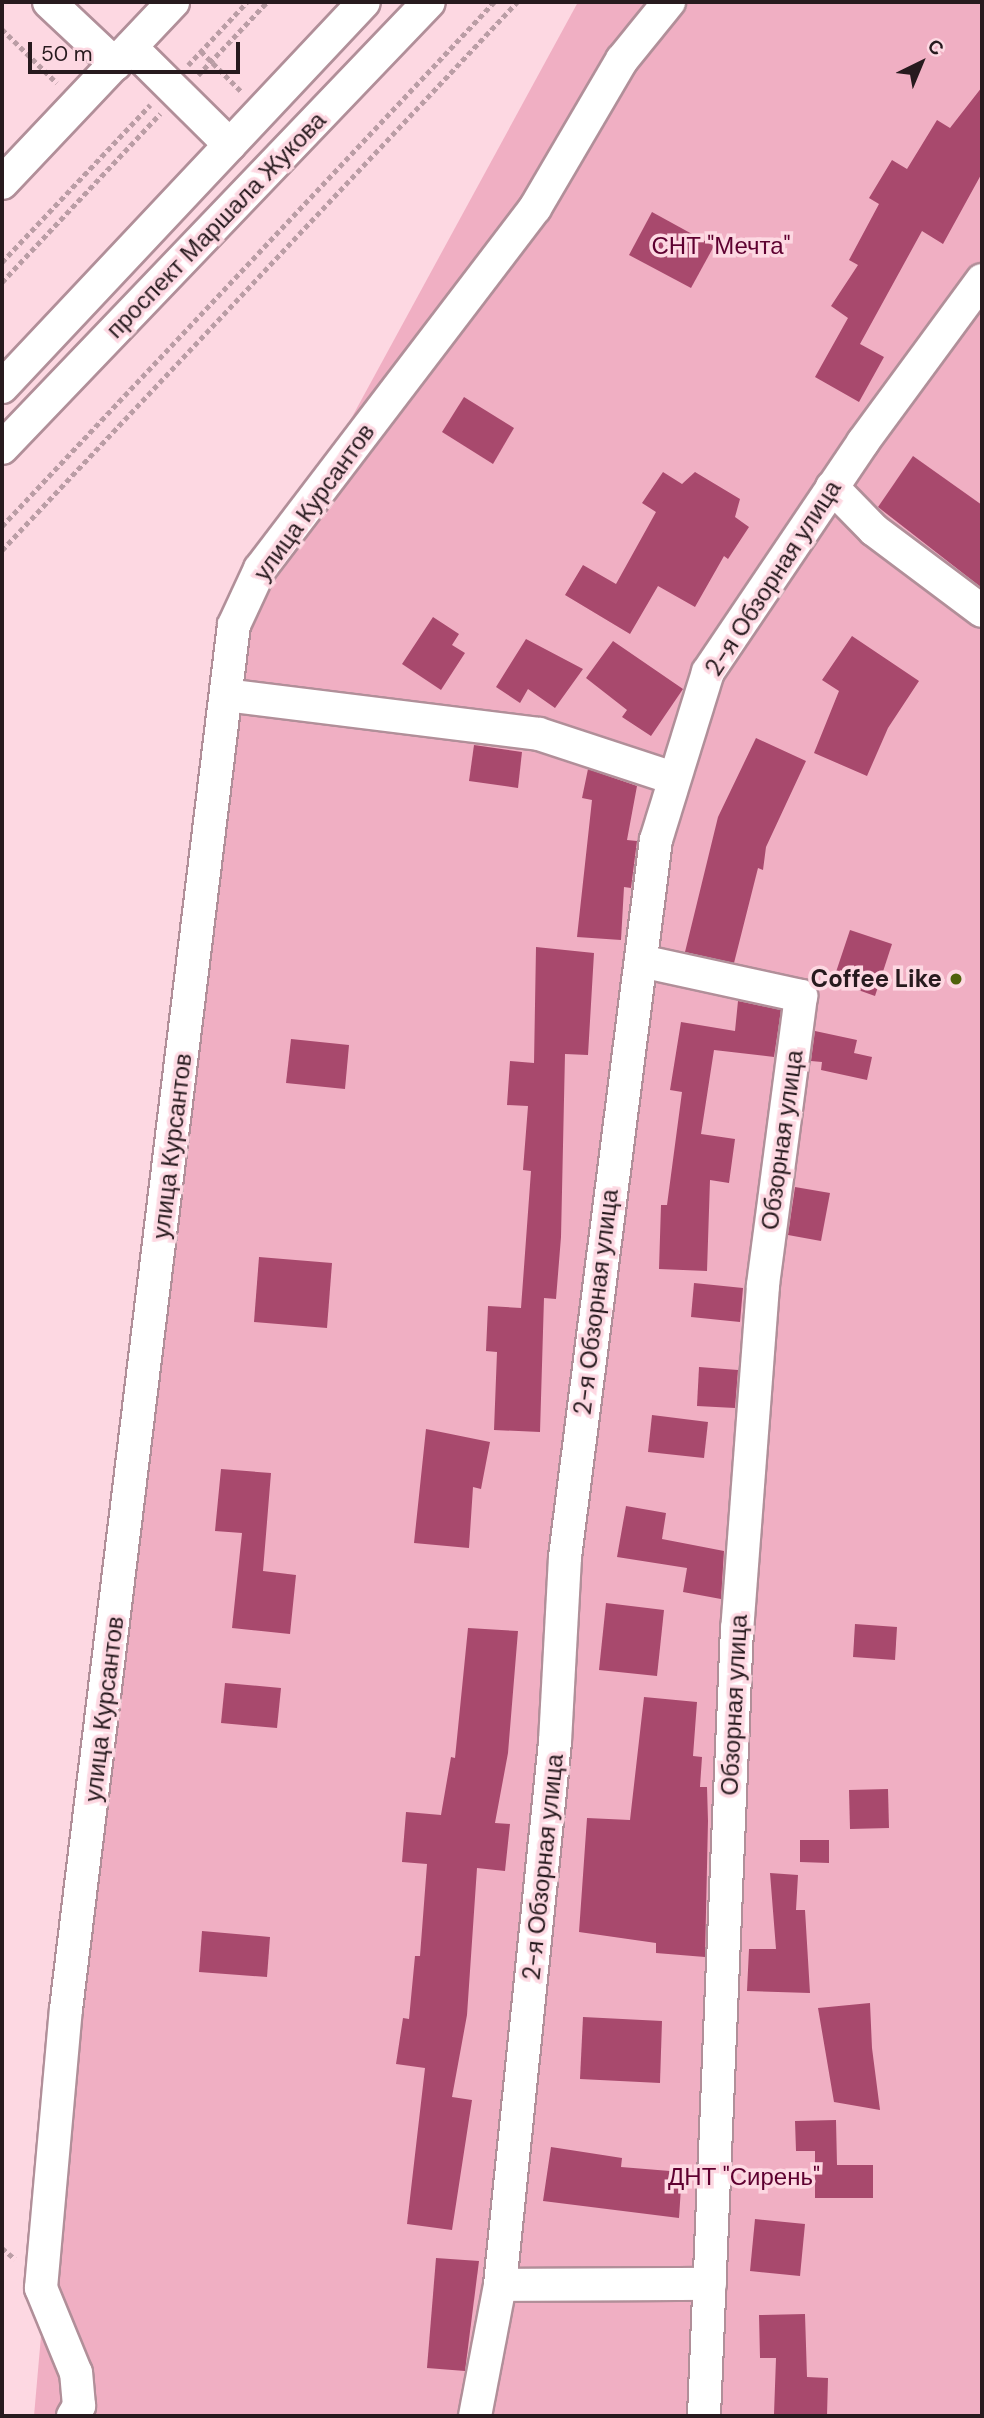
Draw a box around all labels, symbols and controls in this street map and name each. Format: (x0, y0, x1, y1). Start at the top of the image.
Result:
scale bar (32, 28, 243, 72)
north arrow (886, 28, 956, 98)
text: С (922, 33, 949, 61)
text: 50 m (41, 40, 92, 68)
street label: проспект Маршала Жукова (100, 106, 332, 344)
park label: СНТ "Мечта" (651, 232, 791, 260)
street label: улица Курсантов (247, 418, 381, 586)
street label: 2-я Обзорная улица (699, 475, 847, 681)
place label: Coffee Like (811, 965, 942, 993)
marker: Coffee Like (948, 971, 964, 987)
street label: Обзорная улица (755, 1048, 809, 1232)
street label: улица Курсантов (146, 1052, 198, 1240)
street label: 2-я Обзорная улица (568, 1187, 624, 1417)
street label: Обзорная улица (715, 1614, 753, 1796)
street label: улица Курсантов (78, 1615, 130, 1803)
street label: 2-я Обзорная улица (517, 1752, 569, 1982)
park label: ДНТ "Сирень" (668, 2163, 820, 2191)

